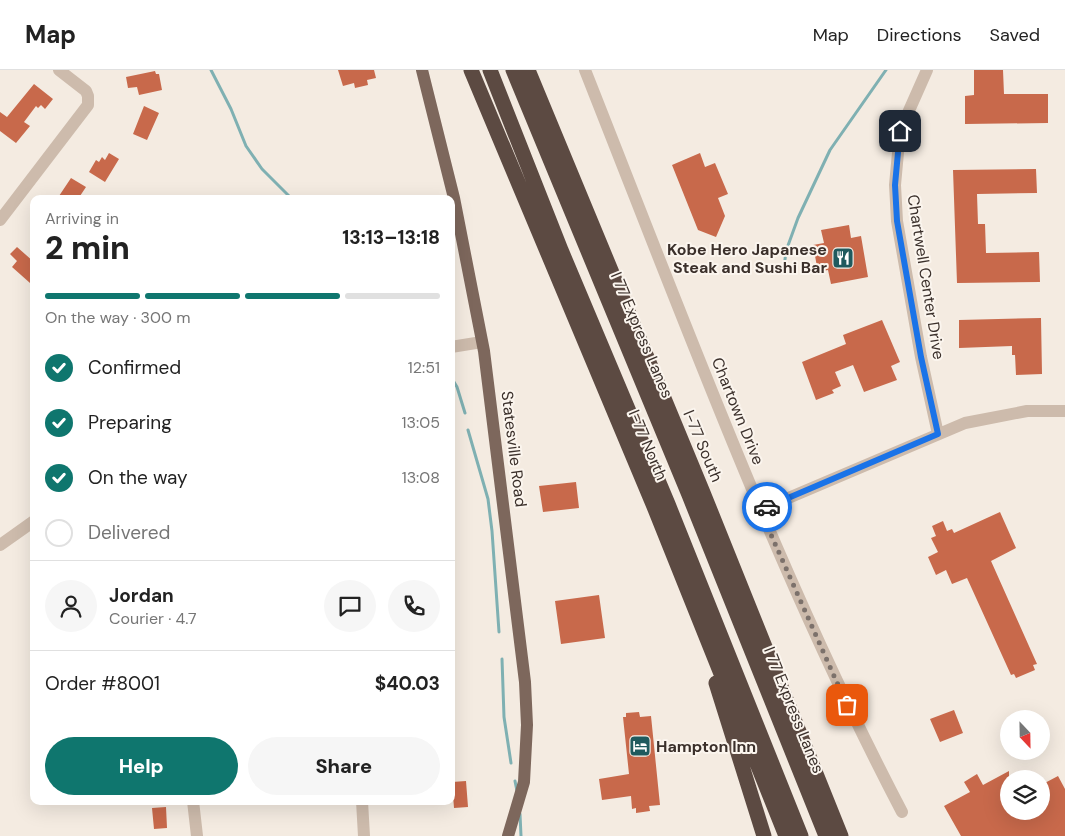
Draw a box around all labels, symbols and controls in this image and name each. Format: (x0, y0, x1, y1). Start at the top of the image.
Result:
text: Map (25, 19, 76, 50)
text: Map (813, 23, 849, 47)
text: Directions (877, 23, 962, 47)
text: Saved (990, 23, 1040, 47)
pin (879, 110, 921, 152)
icon: home (886, 117, 914, 145)
street label: Chartwell Center Drive (903, 193, 949, 361)
text: Arriving in (45, 208, 119, 229)
text: 13:13–13:18 (342, 225, 440, 250)
text: 2 min (45, 227, 130, 269)
place label: Kobe Hero Japanese Steak and Sushi Bar (667, 239, 827, 278)
restaurant icon: Kobe Hero Japanese Steak and Sushi Bar (831, 246, 855, 270)
street label: I 77 Express Lanes (606, 269, 678, 401)
text: On the way · 300 m (45, 307, 190, 328)
icon: check (45, 354, 73, 382)
street label: Chartown Drive (707, 354, 769, 468)
text: Confirmed (88, 355, 181, 380)
text: 12:51 (408, 357, 440, 378)
street label: Statesville Road (496, 390, 532, 508)
street label: I-77 North (624, 406, 672, 484)
street label: I-77 South (678, 407, 728, 485)
icon: check (45, 409, 73, 437)
text: Preparing (88, 410, 172, 435)
text: 13:05 (402, 412, 440, 433)
icon: check (45, 464, 73, 492)
text: On the way (88, 465, 188, 490)
text: 13:08 (402, 467, 440, 488)
courier (742, 482, 792, 532)
icon: car (753, 493, 781, 521)
text: Delivered (88, 520, 170, 545)
button: person (45, 580, 97, 632)
button: chat (324, 580, 376, 632)
button: phone (388, 580, 440, 632)
text: Jordan (109, 583, 174, 608)
text: Courier · 4.7 (109, 608, 197, 629)
street label: I 77 Express Lanes (759, 644, 829, 776)
text: Order #8001 (45, 671, 160, 696)
text: $40.03 (375, 671, 440, 696)
pin (826, 684, 868, 726)
icon: bag (833, 691, 861, 719)
north arrow (1000, 710, 1050, 760)
map controls (1000, 710, 1050, 820)
hotel icon: Hampton Inn (628, 734, 652, 758)
place label: Hampton Inn (656, 736, 756, 757)
button: Help (45, 737, 238, 795)
button: Share (248, 737, 440, 795)
button: layers (1000, 770, 1050, 820)

